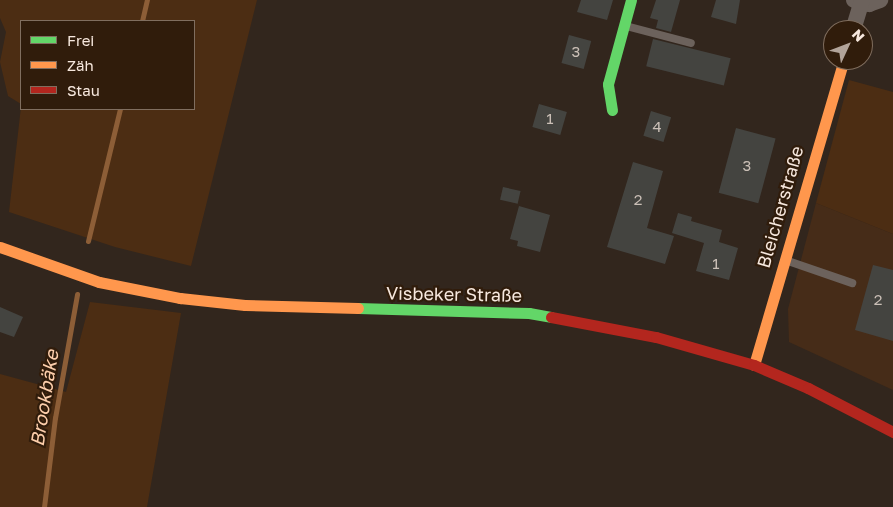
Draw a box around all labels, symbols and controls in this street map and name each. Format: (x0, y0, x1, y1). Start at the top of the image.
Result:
legend (20, 20, 195, 110)
north arrow (823, 20, 873, 70)
text: N (849, 25, 868, 45)
text: Frei (67, 31, 94, 49)
house number: 3 (572, 43, 580, 61)
text: Zäh (67, 56, 94, 74)
text: Stau (67, 81, 100, 99)
house number: 1 (546, 110, 554, 128)
house number: 4 (652, 118, 662, 136)
street label: Bleicherstraße (752, 144, 808, 270)
house number: 3 (743, 157, 751, 175)
house number: 2 (634, 191, 642, 209)
house number: 1 (712, 255, 720, 273)
street label: Visbeker Straße (386, 282, 522, 306)
house number: 2 (874, 291, 882, 309)
water label: Brookbäke (25, 348, 63, 448)

